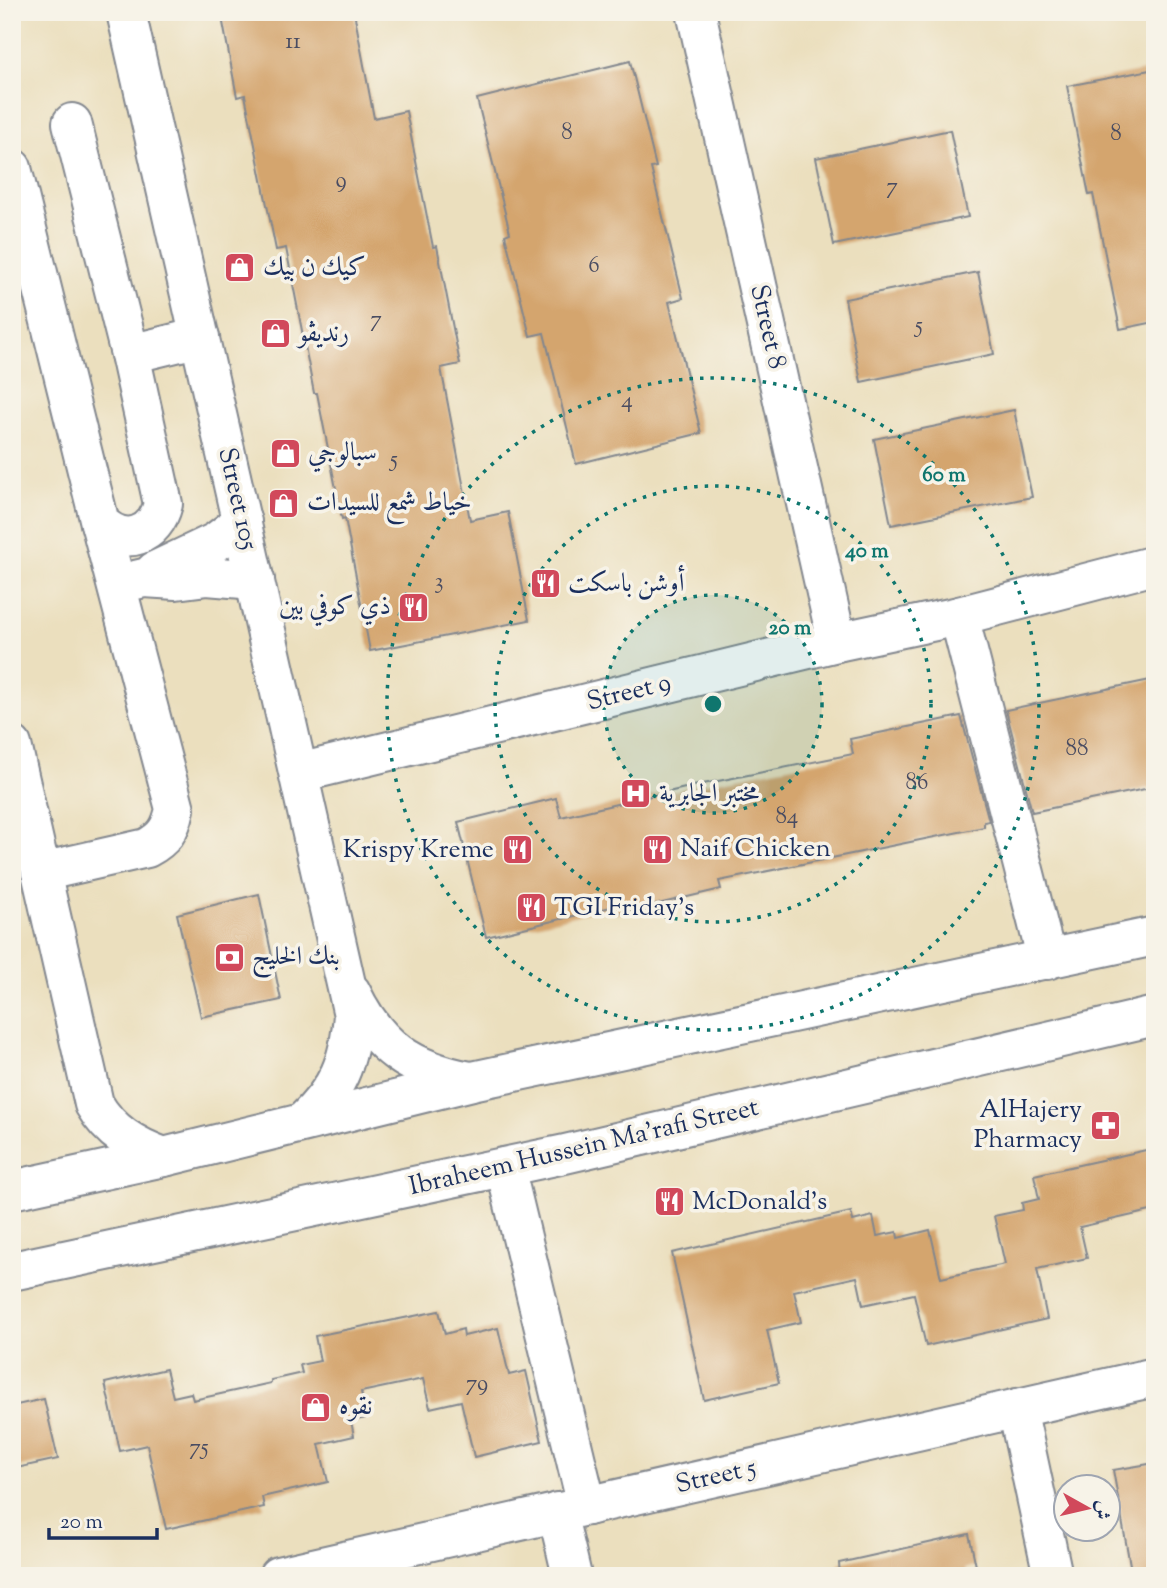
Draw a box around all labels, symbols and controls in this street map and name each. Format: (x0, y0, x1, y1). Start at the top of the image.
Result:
house number: 11 (285, 26, 301, 59)
house number: 8 (561, 117, 573, 150)
house number: 8 (1110, 118, 1122, 151)
house number: 9 (335, 165, 347, 198)
house number: 7 (886, 171, 898, 204)
place label: كيك ن بيك (263, 250, 366, 287)
house number: 6 (588, 250, 600, 283)
shop icon: كيك ن بيك (223, 251, 257, 285)
street label: Street 8 (739, 281, 795, 373)
house number: 7 (370, 304, 382, 337)
house number: 5 (913, 310, 923, 343)
place label: رنديڤو (295, 316, 349, 353)
shop icon: رنديڤو (258, 317, 292, 351)
house number: 4 (621, 385, 633, 418)
place label: سبالوجي (308, 435, 377, 473)
shop icon: سبالوجي (268, 436, 302, 470)
street label: Street 105 (207, 444, 267, 554)
house number: 5 (388, 444, 398, 477)
text: 60 m (922, 461, 966, 491)
place label: خياط شمع للسيدات (307, 485, 472, 525)
shop icon: خياط شمع للسيدات (267, 486, 301, 520)
text: 40 m (844, 537, 889, 567)
place label: أوشن باسكت (568, 565, 685, 603)
house number: 3 (434, 566, 444, 599)
restaurant icon: أوشن باسكت (528, 567, 562, 601)
place label: ذي كوفي بين (279, 589, 391, 627)
restaurant icon: ذي كوفي بين (397, 590, 431, 624)
text: 20 m (769, 614, 812, 644)
street label: Street 9 (583, 665, 675, 721)
centre of rings (701, 692, 725, 716)
house number: 88 (1066, 733, 1089, 766)
house number: 86 (906, 767, 928, 800)
place label: مختبر الجابرية (659, 776, 759, 813)
hospital icon: مختبر الجابرية (619, 777, 653, 811)
house number: 84 (776, 801, 798, 834)
place label: Naif Chicken (680, 831, 831, 868)
place label: Krispy Kreme (343, 832, 494, 869)
restaurant icon: Naif Chicken (640, 832, 674, 866)
restaurant icon: Krispy Kreme (500, 833, 534, 867)
place label: TGI Friday's (554, 890, 694, 927)
restaurant icon: TGI Friday's (514, 891, 548, 925)
place label: بنك الخليج (252, 939, 340, 979)
bank icon: بنك الخليج (212, 940, 246, 974)
street label: Ibraheem Hussein Ma'rafi Street (406, 1090, 763, 1206)
place label: AlHajery Pharmacy (974, 1092, 1082, 1159)
pharmacy icon: AlHajery Pharmacy (1088, 1108, 1122, 1142)
place label: McDonald's (692, 1184, 827, 1221)
restaurant icon: McDonald's (652, 1185, 686, 1219)
house number: 79 (466, 1368, 488, 1401)
place label: نقوه (339, 1389, 372, 1426)
shop icon: نقوه (299, 1390, 333, 1424)
house number: 75 (189, 1432, 209, 1465)
street label: Street 5 (672, 1450, 760, 1504)
north arrow (1052, 1472, 1122, 1542)
scale bar (49, 1497, 158, 1541)
text: ش (1087, 1499, 1116, 1521)
text: 20 m (60, 1508, 103, 1538)

